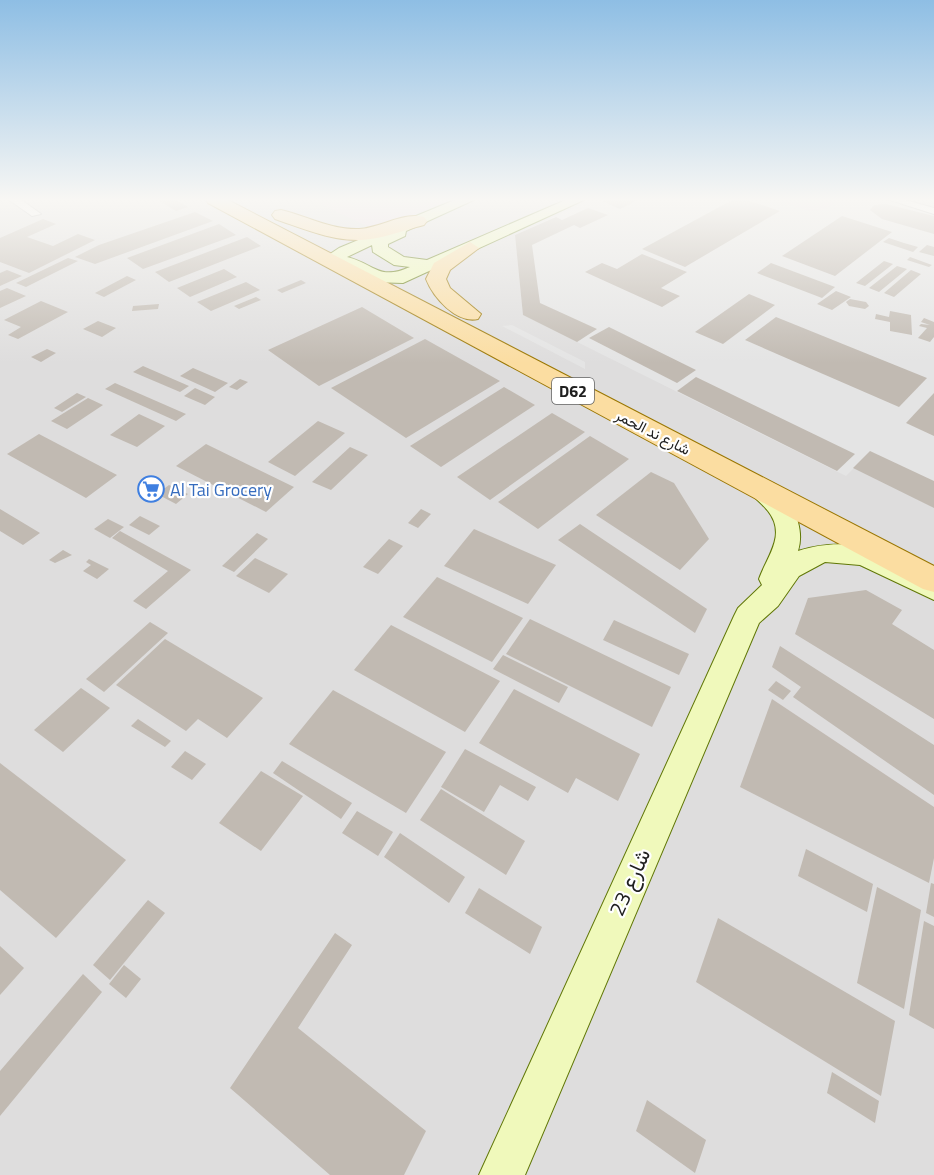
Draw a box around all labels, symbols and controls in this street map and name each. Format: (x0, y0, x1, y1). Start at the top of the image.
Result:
road number: D62 (552, 378, 594, 404)
street label: شارع ند الحمر (611, 403, 695, 461)
supermarket icon: Al Tai Grocery (136, 474, 166, 504)
place label: Al Tai Grocery (170, 476, 272, 503)
street label: شارع 23 (600, 843, 658, 921)

